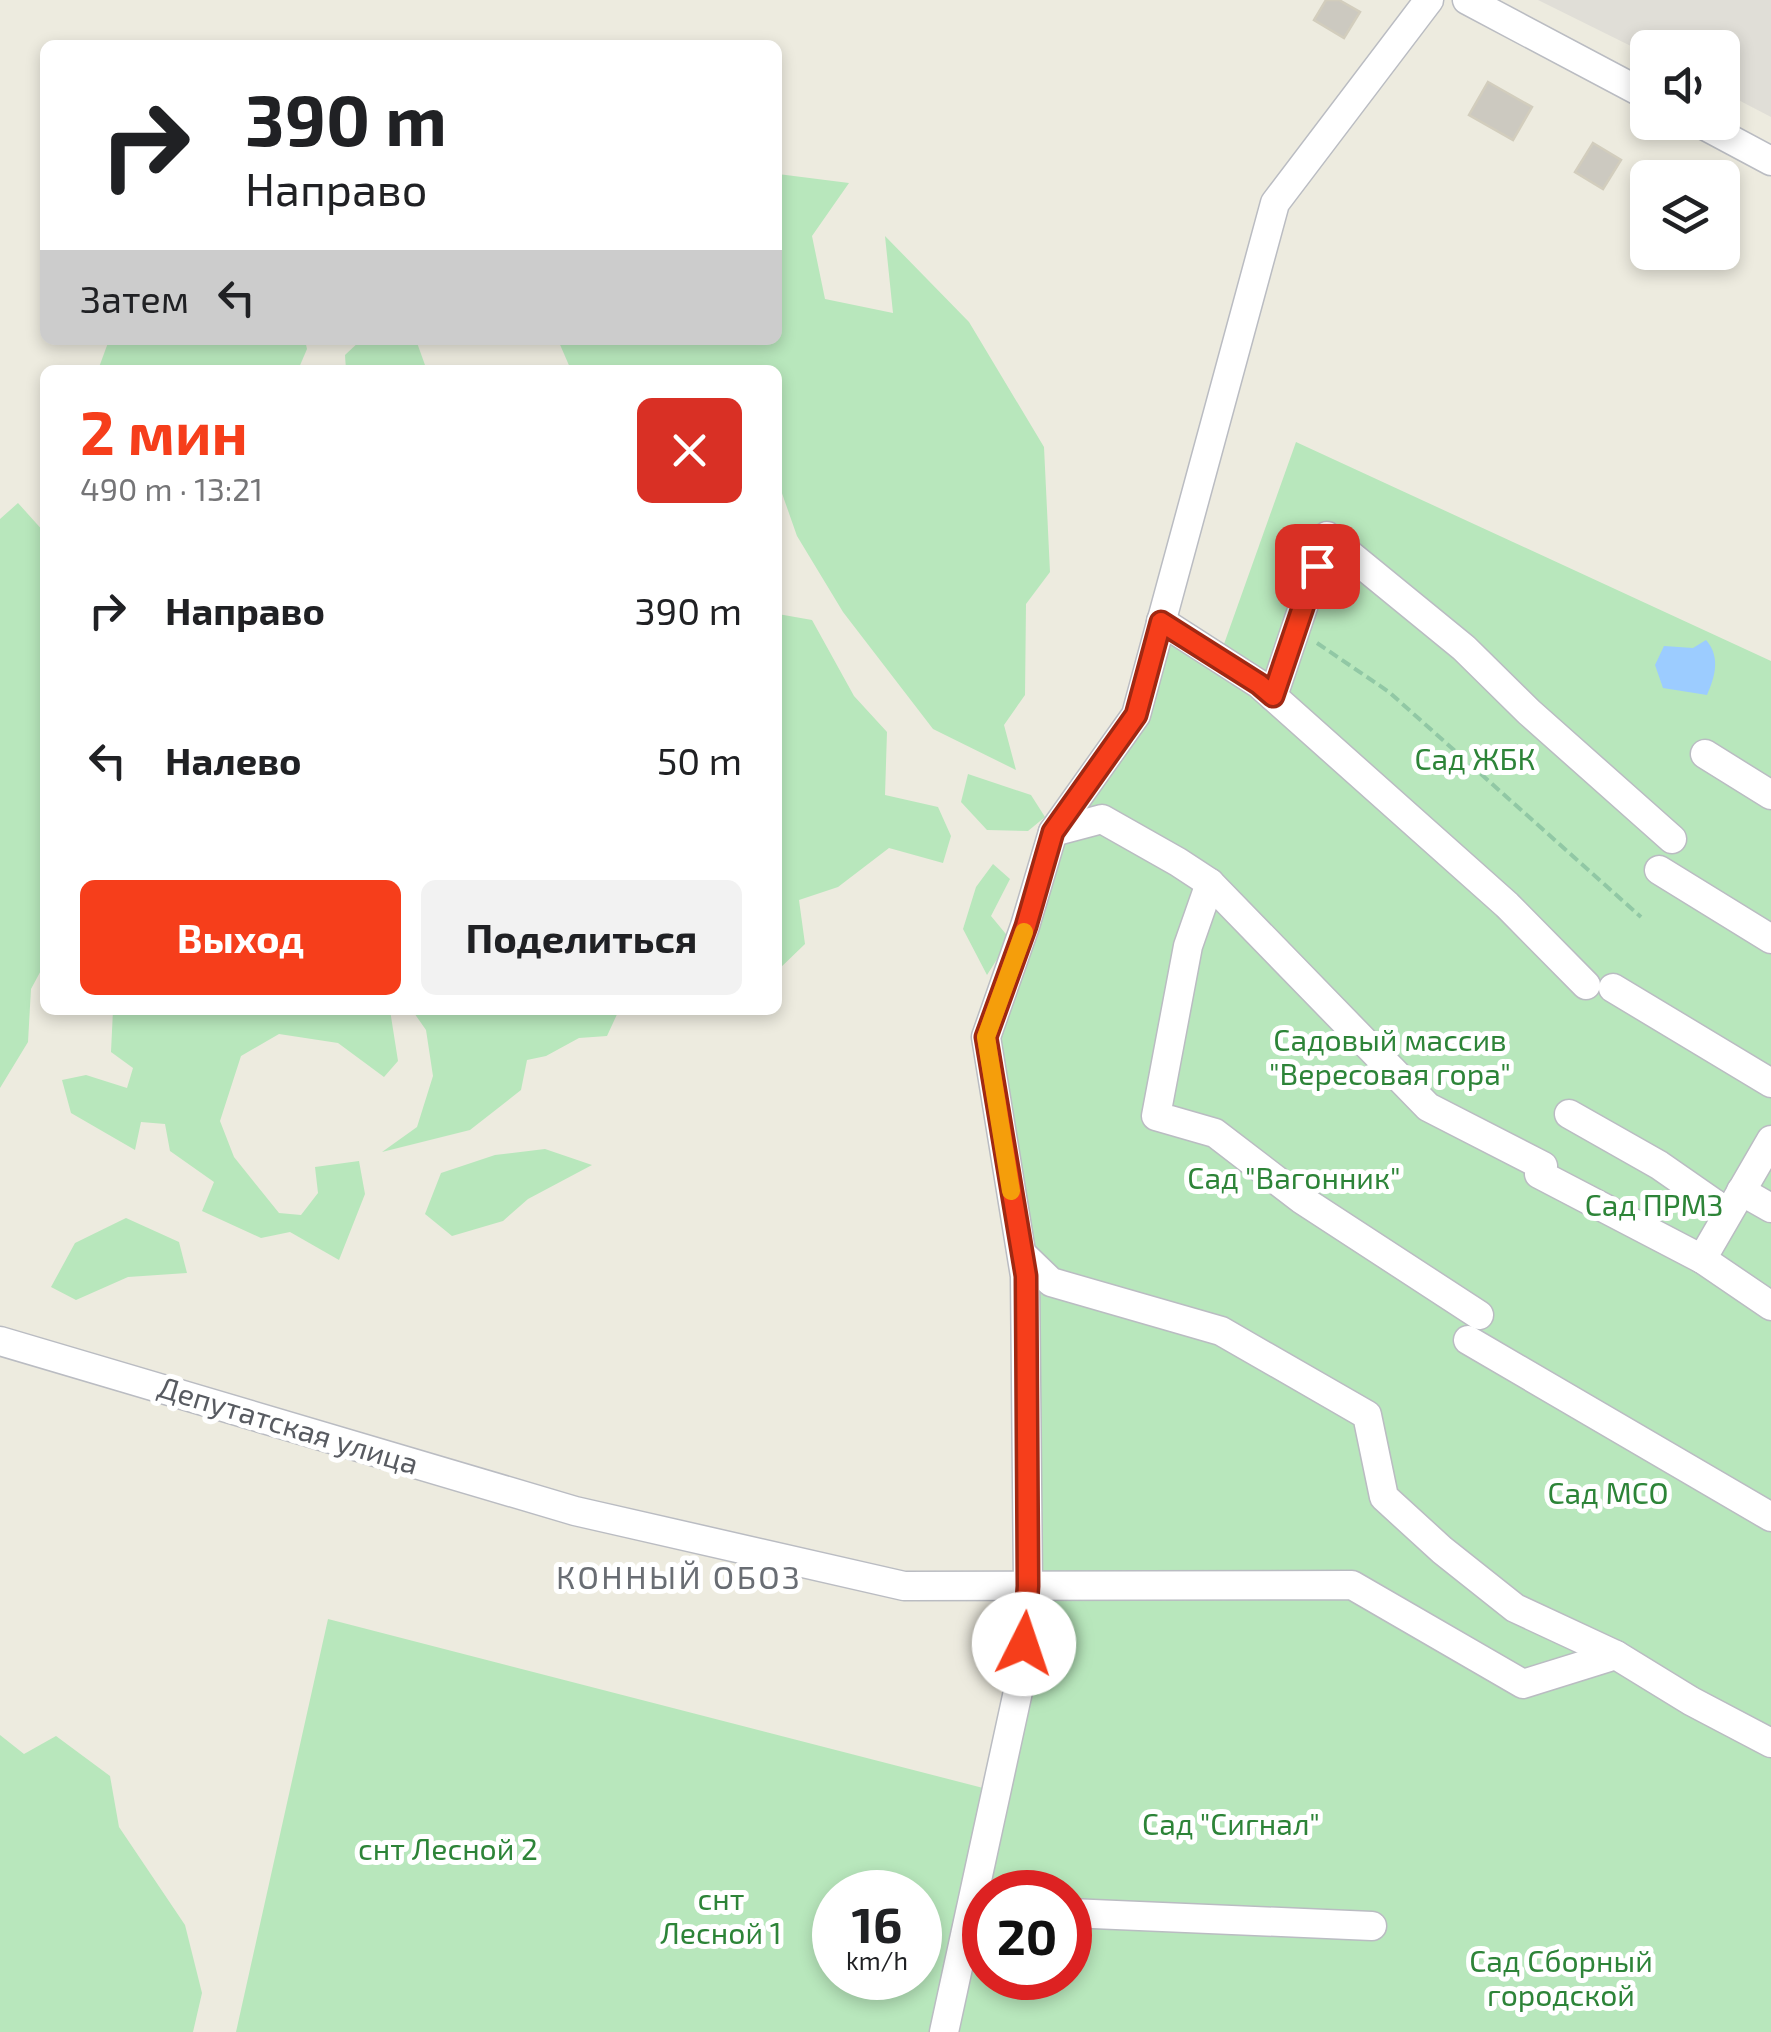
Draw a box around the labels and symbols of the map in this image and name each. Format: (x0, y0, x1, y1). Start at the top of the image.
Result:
pin (1275, 524, 1360, 609)
park label: Сад ЖБК (1414, 740, 1536, 776)
park label: Садовый массив "Вересовая гора" (1269, 1021, 1511, 1091)
park label: Сад "Вагонник" (1187, 1159, 1401, 1195)
park label: Сад ПРМЗ (1585, 1186, 1723, 1222)
street label: Депутатская улица (154, 1367, 423, 1482)
park label: Сад МСО (1547, 1474, 1669, 1510)
district label: КОННЫЙ ОБОЗ (556, 1557, 802, 1595)
position arrow (972, 1592, 1076, 1696)
park label: Сад "Сигнал" (1142, 1805, 1320, 1841)
park label: снт Лесной 2 (358, 1830, 538, 1866)
speed limit sign: 20 (962, 1870, 1092, 2000)
park label: снт Лесной 1 (660, 1880, 782, 1950)
park label: Сад Сборный городской (1469, 1942, 1653, 2012)

